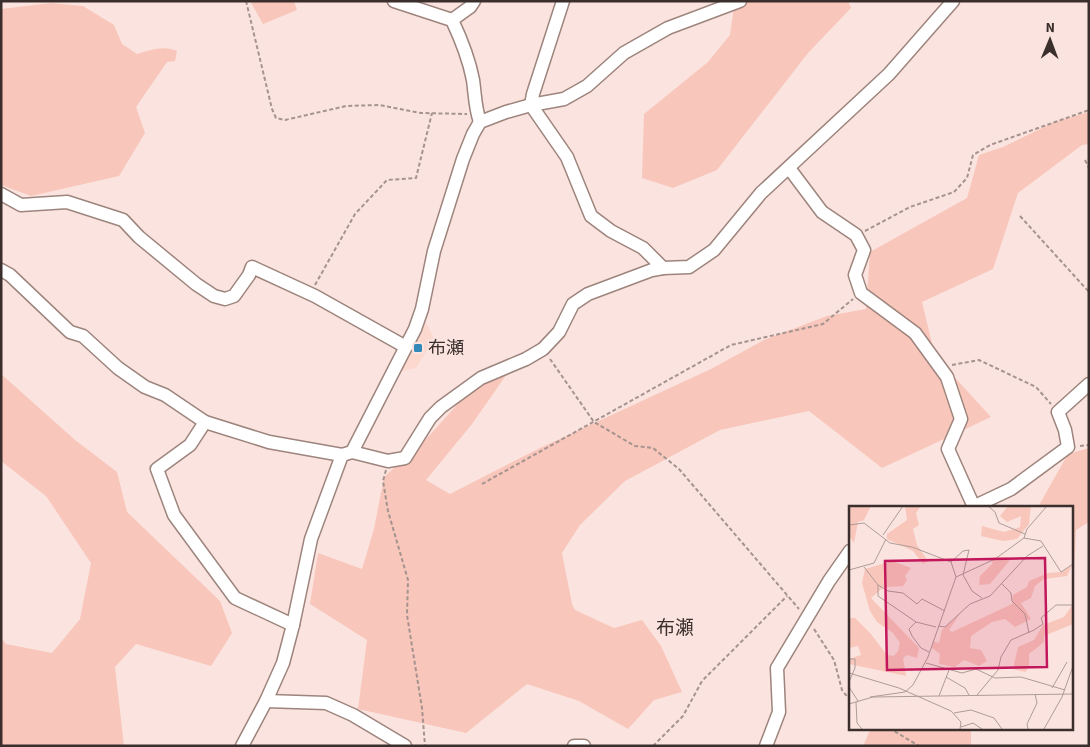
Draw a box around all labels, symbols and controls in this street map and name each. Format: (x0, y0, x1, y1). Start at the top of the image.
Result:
north arrow (1025, 15, 1075, 65)
text: N (1045, 18, 1055, 38)
place label: 布瀬 (428, 336, 464, 361)
marker: 布瀬 (412, 342, 424, 354)
inset map (849, 506, 1072, 730)
district label: 布瀬 (656, 615, 694, 642)

